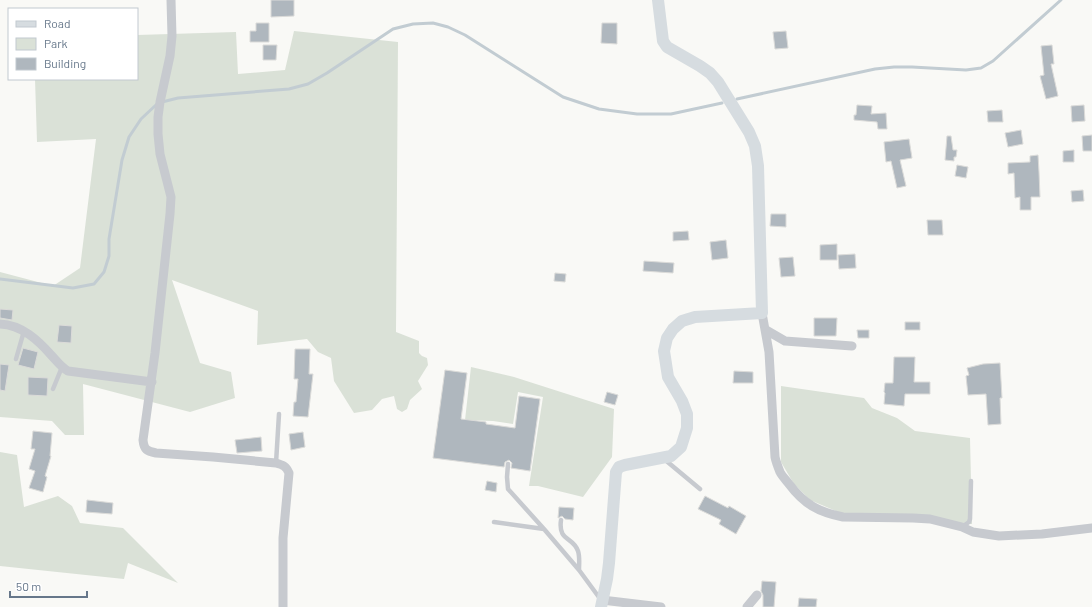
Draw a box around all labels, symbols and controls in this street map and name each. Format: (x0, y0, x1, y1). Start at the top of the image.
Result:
legend (8, 8, 138, 80)
text: Road (44, 16, 71, 30)
text: Park (44, 36, 68, 50)
text: Building (44, 56, 86, 70)
scale bar (10, 573, 87, 599)
text: 50 m (16, 579, 41, 593)

